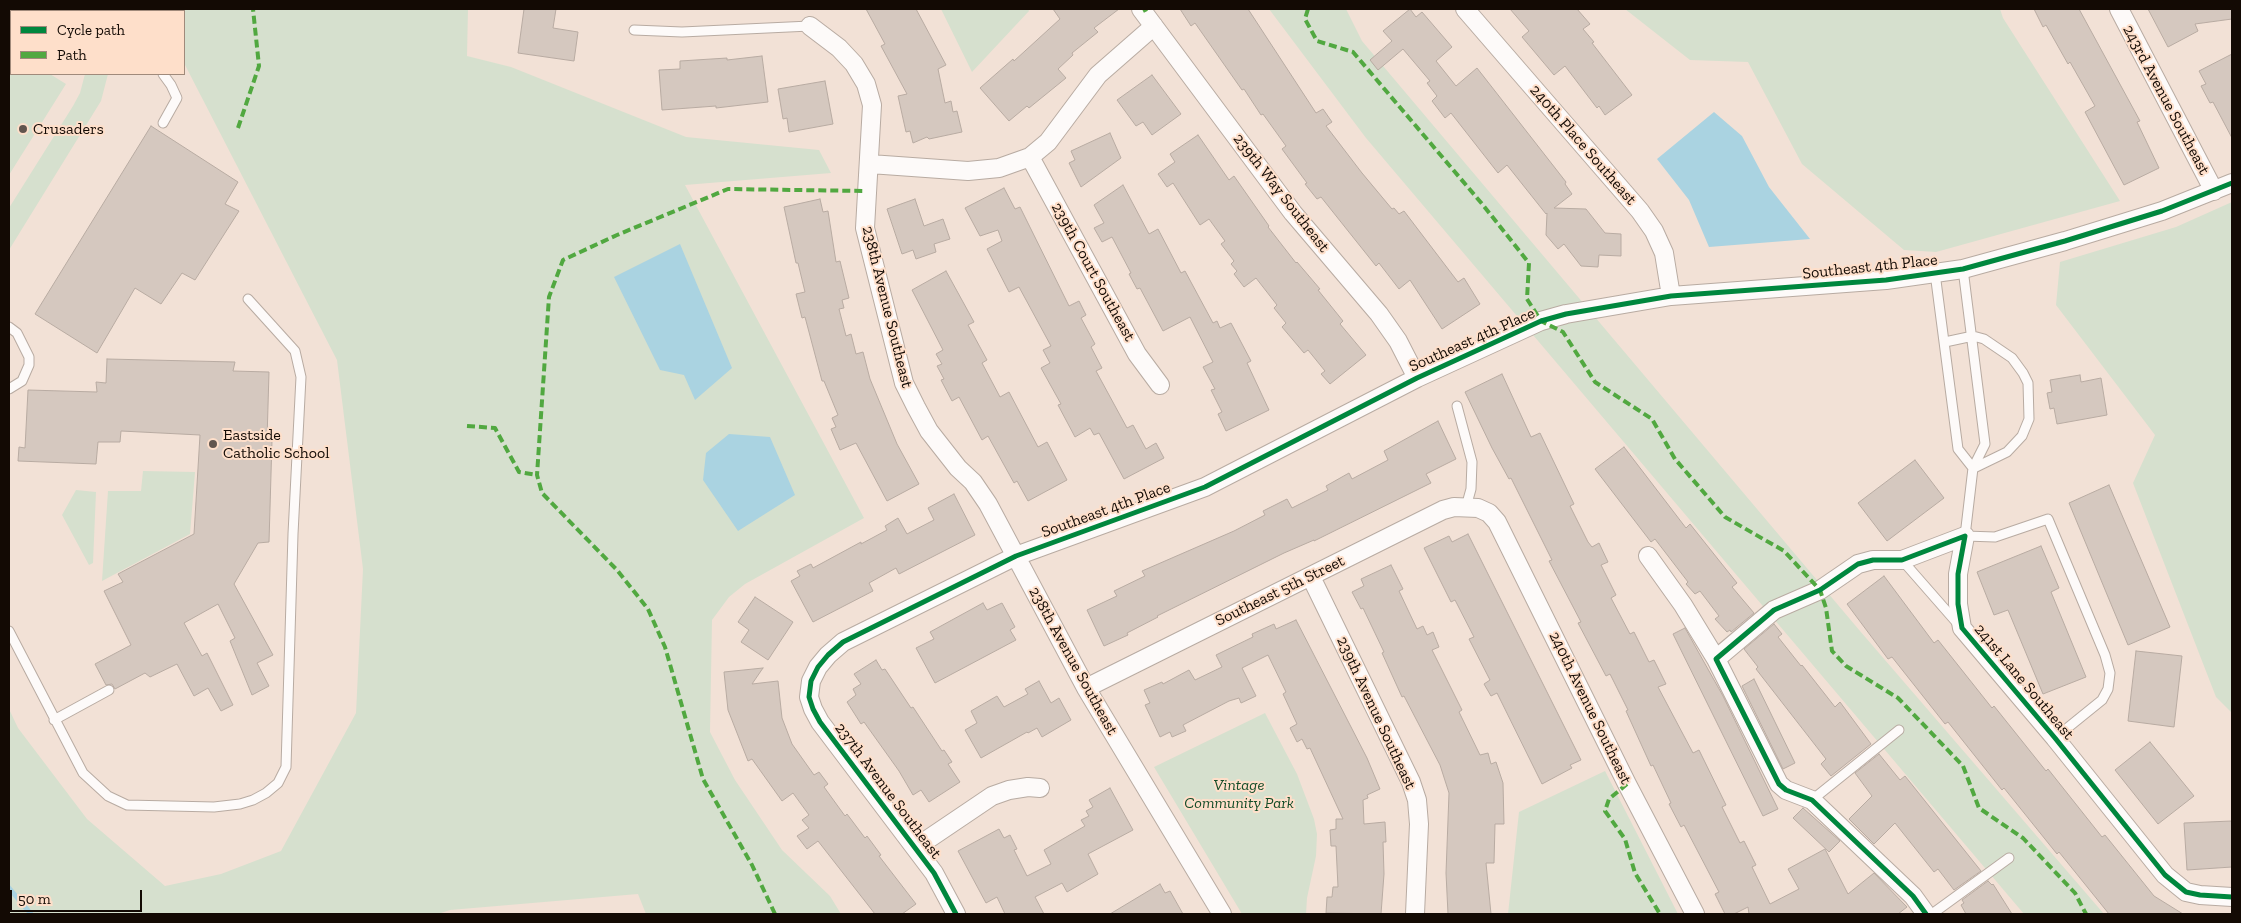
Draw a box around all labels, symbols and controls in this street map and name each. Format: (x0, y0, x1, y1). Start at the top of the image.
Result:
legend (10, 10, 185, 75)
text: Cycle path (57, 21, 125, 39)
street label: 243rd Avenue Southeast (2118, 22, 2214, 178)
text: Path (57, 46, 87, 64)
street label: 240th Place Southeast (1526, 81, 1640, 209)
place label: Crusaders (33, 119, 104, 139)
marker: Crusaders (17, 123, 29, 135)
street label: 239th Way Southeast (1229, 130, 1333, 256)
street label: 239th Court Southeast (1047, 199, 1139, 345)
street label: 238th Avenue Southeast (858, 224, 916, 390)
street label: Southeast 4th Place (1802, 250, 1938, 284)
street label: Southeast 4th Place (1406, 304, 1538, 376)
place label: Eastside Catholic School (223, 425, 329, 463)
marker: Eastside Catholic School (207, 438, 219, 450)
street label: Southeast 4th Place (1039, 478, 1173, 542)
street label: Southeast 5th Street (1212, 551, 1348, 631)
street label: 238th Avenue Southeast (1024, 584, 1122, 738)
street label: 241st Lane Southeast (1970, 620, 2078, 744)
street label: 240th Avenue Southeast (1545, 628, 1635, 788)
street label: 239th Avenue Southeast (1332, 634, 1420, 792)
street label: 237th Avenue Southeast (831, 719, 945, 863)
park label: Vintage Community Park (1184, 775, 1294, 813)
scale bar (12, 880, 145, 912)
text: 50 m (18, 890, 51, 908)

